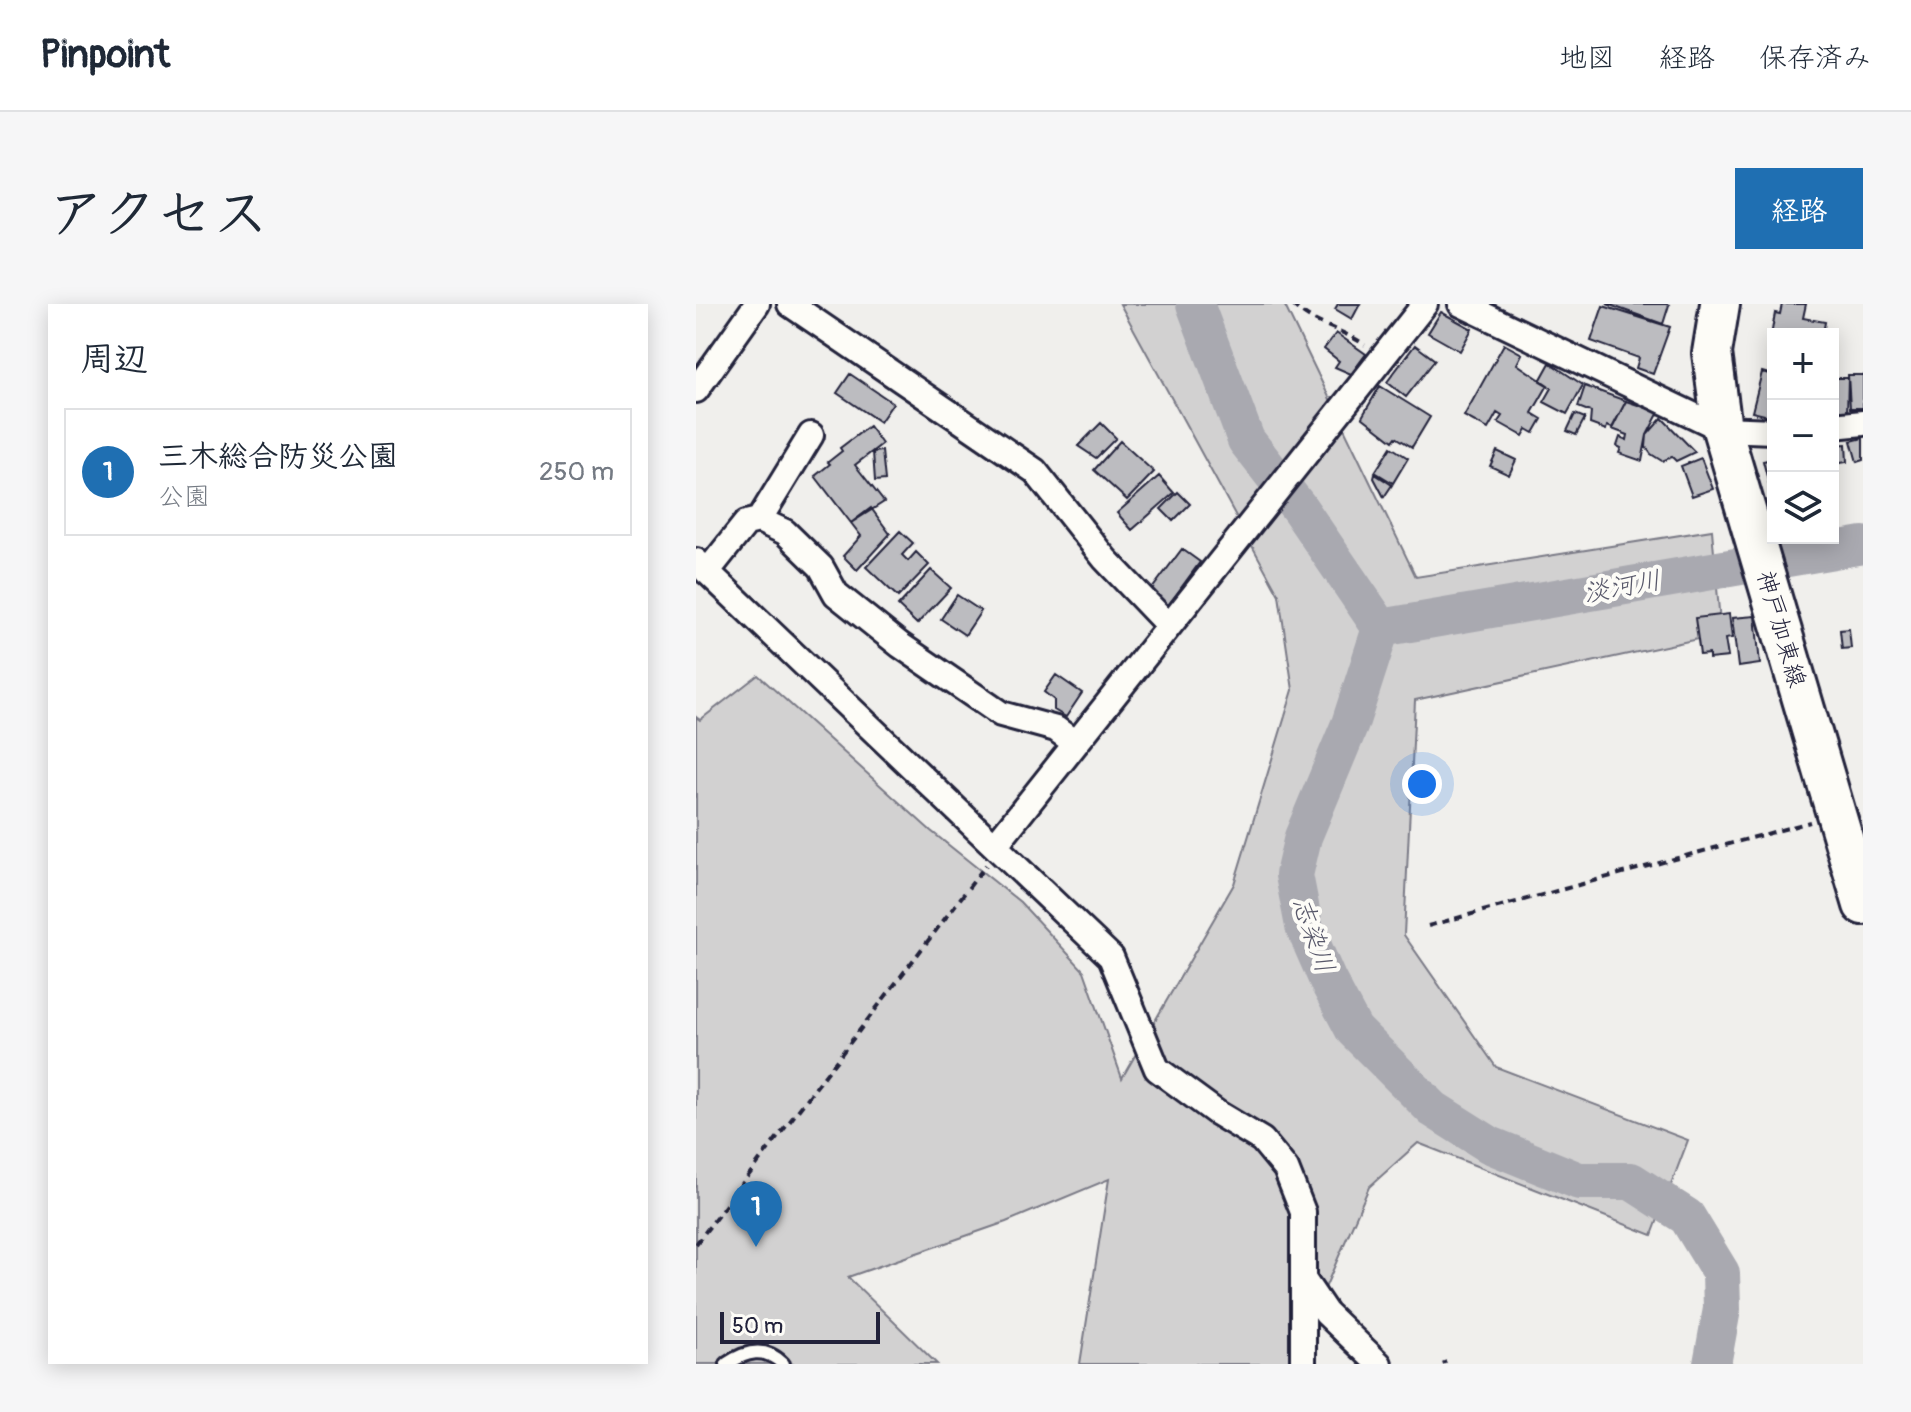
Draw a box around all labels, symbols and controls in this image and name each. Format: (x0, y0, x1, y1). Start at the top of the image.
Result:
text: Pinpoint (40, 31, 170, 79)
text: 地図 (1559, 41, 1615, 76)
text: 経路 (1659, 41, 1715, 76)
text: 保存済み (1759, 41, 1871, 76)
button: 経路 (1735, 168, 1863, 249)
text: アクセス (48, 180, 269, 249)
map controls (1767, 328, 1839, 544)
button: + (1767, 328, 1839, 400)
text: 周辺 (80, 338, 148, 381)
button: − (1767, 400, 1839, 472)
text: 三木総合防災公園 (158, 438, 398, 475)
text: 1 (103, 456, 113, 488)
text: 250 m (539, 456, 614, 488)
button: layers (1767, 472, 1839, 544)
text: 公園 (158, 481, 210, 513)
water label: 淡河川 (1581, 564, 1663, 610)
street label: 神戸加東線 (1751, 567, 1811, 691)
your location (1402, 764, 1442, 804)
water label: 志染川 (1285, 893, 1341, 977)
pin: 1 (730, 1181, 782, 1247)
scale bar (720, 1308, 880, 1344)
text: 50 m (732, 1312, 783, 1340)

